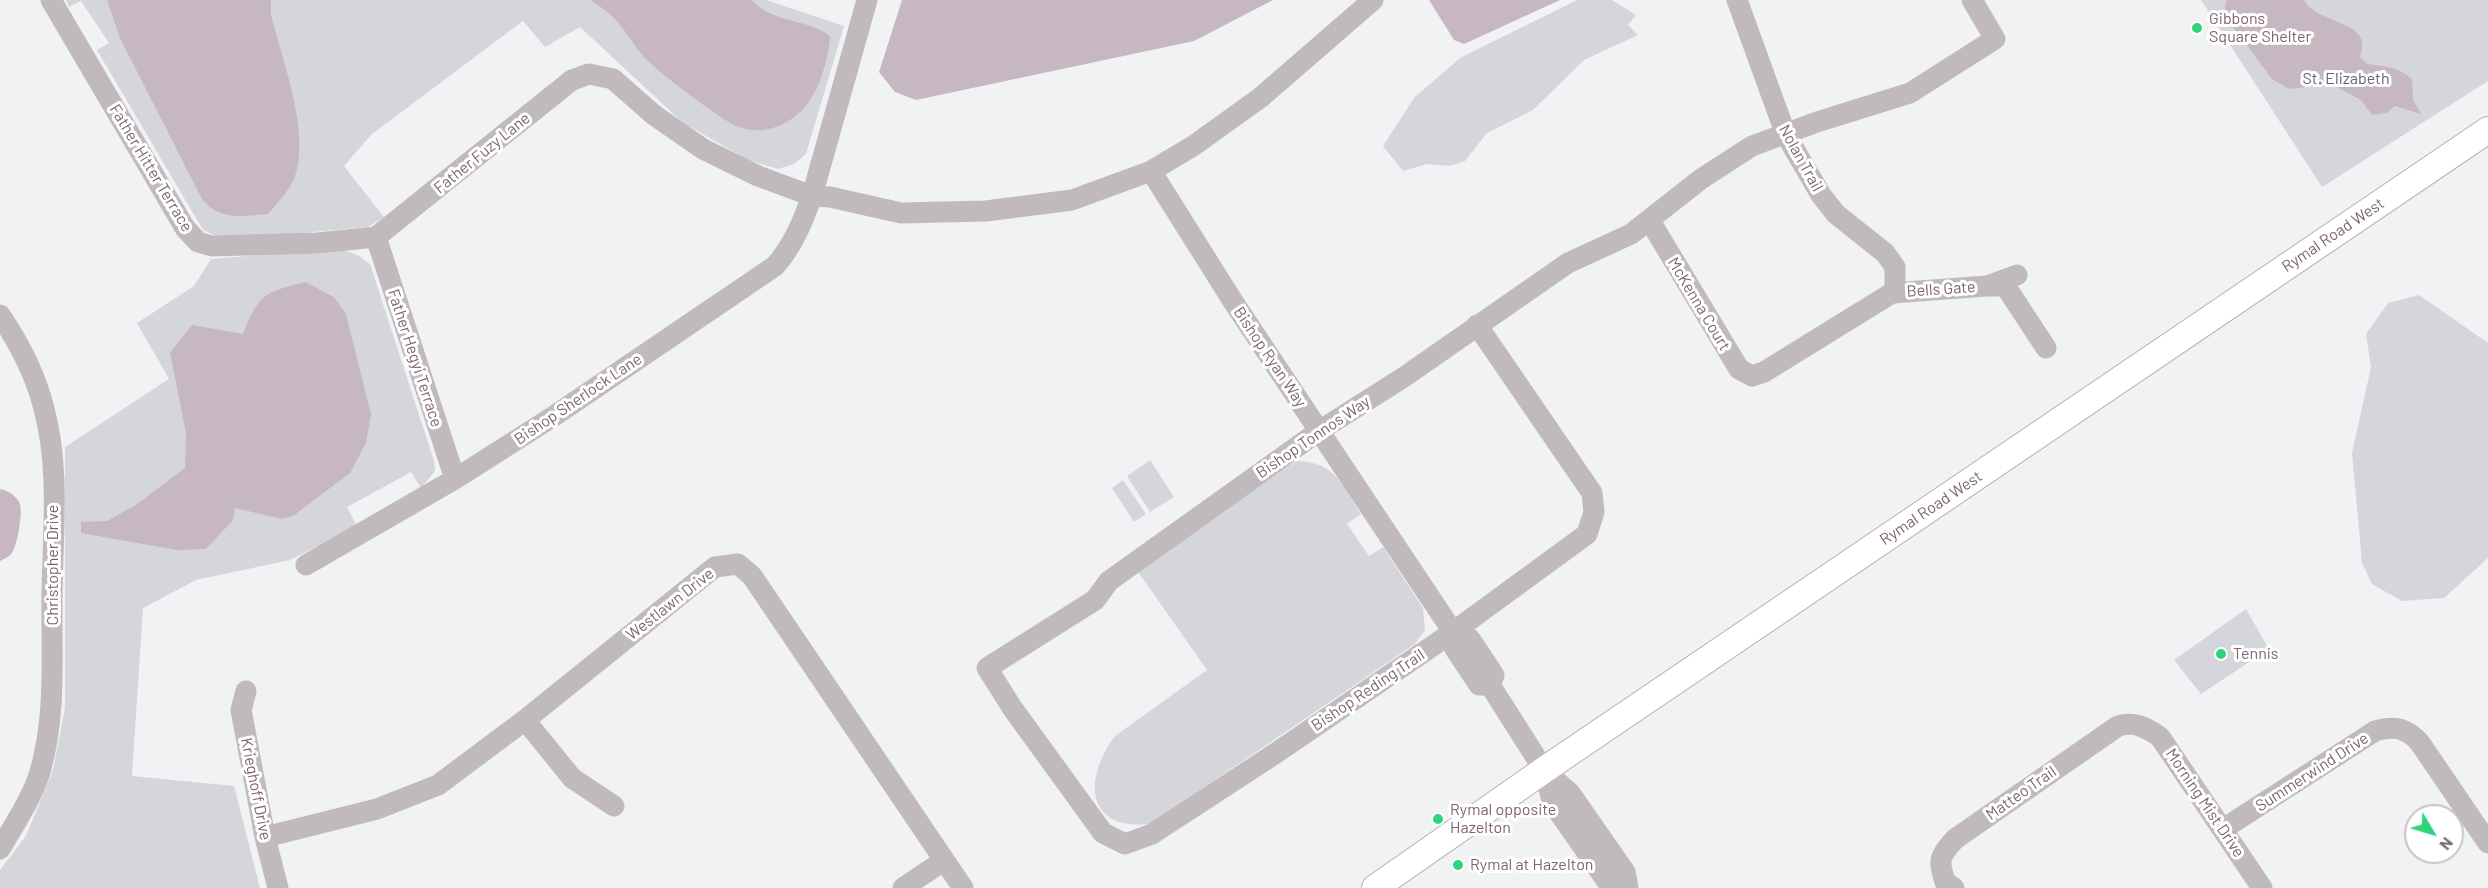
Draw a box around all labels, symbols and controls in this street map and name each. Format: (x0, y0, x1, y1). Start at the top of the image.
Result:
place label: Gibbons Square Shelter (2209, 9, 2311, 47)
marker: Gibbons Square Shelter (2190, 21, 2204, 35)
park label: St. Elizabeth (2302, 69, 2390, 89)
street label: Father Hitter Terrace (105, 101, 197, 235)
street label: Father Fuzy Lane (430, 108, 534, 198)
street label: Nolan Trail (1775, 121, 1827, 195)
street label: Rymal Road West (2278, 194, 2388, 276)
street label: McKenna Court (1664, 254, 1734, 354)
street label: Bells Gate (1906, 277, 1976, 301)
street label: Father Hegyi Terrace (384, 287, 446, 429)
street label: Bishop Ryan Way (1229, 303, 1311, 411)
street label: Bishop Sherlock Lane (511, 349, 645, 449)
street label: Bishop Tonnos Way (1252, 392, 1374, 482)
street label: Rymal Road West (1876, 467, 1986, 549)
street label: Christopher Drive (43, 505, 63, 625)
street label: Westlawn Drive (622, 564, 718, 644)
place label: Tennis (2233, 644, 2279, 664)
street label: Bishop Reding Trail (1308, 645, 1428, 735)
marker: Tennis (2214, 647, 2228, 661)
street label: Summerwind Drive (2252, 728, 2372, 816)
street label: Krieghoff Drive (237, 736, 275, 842)
street label: Morning Mist Drive (2162, 745, 2248, 861)
street label: Matteo Trail (1982, 762, 2060, 824)
place label: Rymal opposite Hazelton (1450, 800, 1556, 838)
north arrow (2404, 804, 2464, 864)
marker: Rymal opposite Hazelton (1431, 812, 1445, 826)
text: N (2436, 834, 2458, 854)
place label: Rymal at Hazelton (1470, 855, 1593, 875)
marker: Rymal at Hazelton (1451, 858, 1465, 872)

